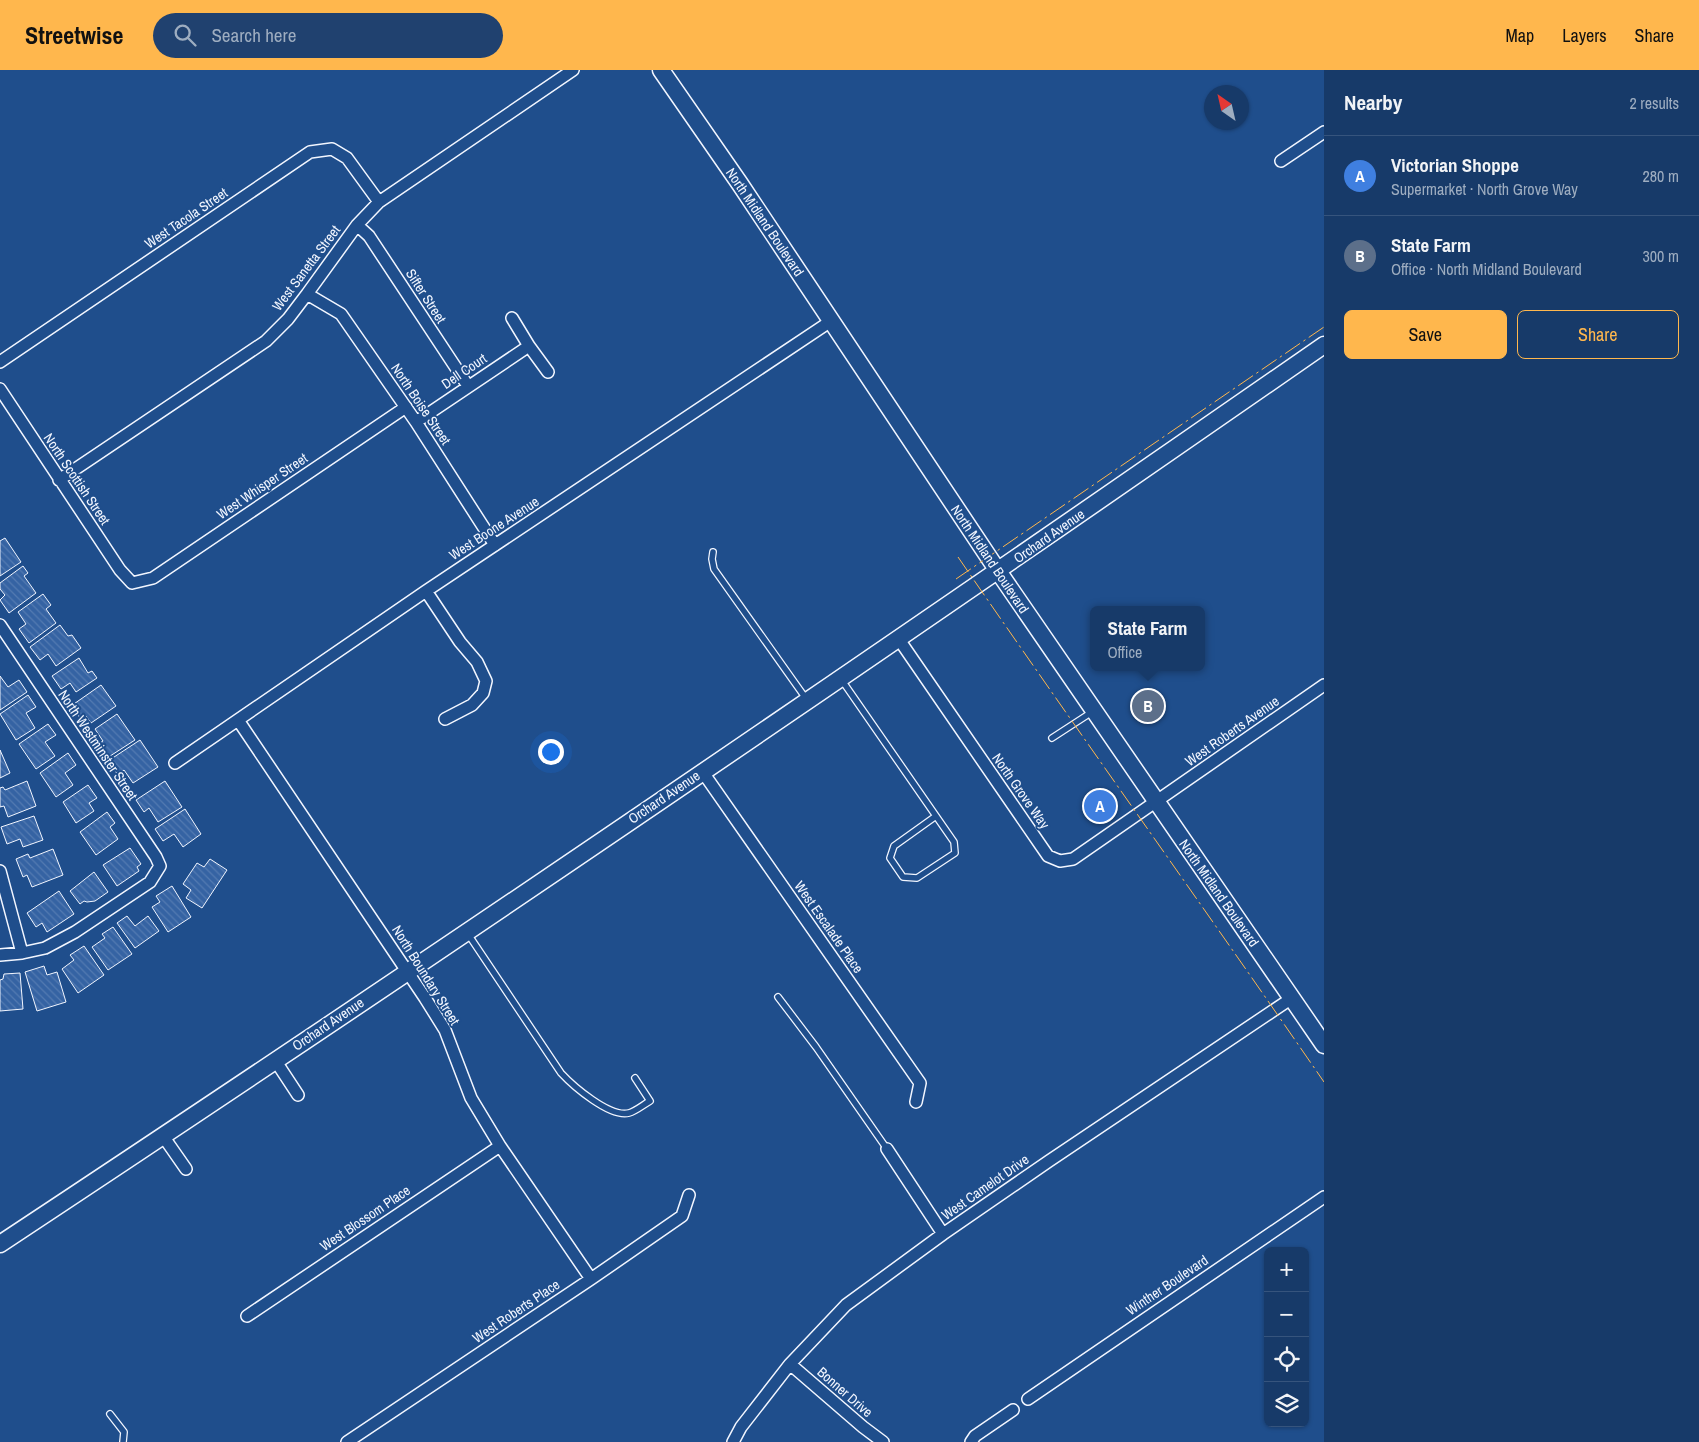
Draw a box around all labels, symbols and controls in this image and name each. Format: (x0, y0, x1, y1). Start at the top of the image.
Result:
search box (153, 13, 503, 58)
text: Streetwise (25, 19, 123, 51)
icon: search (171, 21, 199, 49)
text: Search here (211, 22, 296, 48)
text: Map (1506, 23, 1534, 48)
text: Layers (1562, 23, 1607, 48)
text: Share (1635, 23, 1674, 48)
north arrow (1204, 85, 1249, 130)
text: Nearby (1344, 88, 1402, 117)
text: 2 results (1629, 92, 1679, 114)
text: Victorian Shoppe (1391, 152, 1519, 178)
street label: North Midland Boulevard (722, 164, 808, 280)
text: A (1355, 165, 1365, 187)
text: 280 m (1643, 165, 1679, 187)
text: Supermarket · North Grove Way (1391, 178, 1578, 200)
street label: West Tacola Street (141, 184, 231, 252)
street label: West Sanetta Street (268, 222, 344, 314)
text: State Farm (1391, 232, 1471, 258)
text: B (1355, 245, 1365, 267)
text: 300 m (1643, 245, 1679, 267)
text: Office · North Midland Boulevard (1391, 258, 1582, 280)
street label: Sifter Street (402, 265, 450, 327)
button: Save (1344, 310, 1507, 359)
button: Share (1517, 310, 1679, 359)
street label: Dell Court (438, 349, 490, 393)
street label: North Boise Street (387, 360, 455, 448)
street label: North Scottish Street (40, 430, 114, 528)
street label: West Whisper Street (213, 449, 311, 523)
street label: West Boone Avenue (446, 492, 542, 564)
street label: North Midland Boulevard (947, 501, 1033, 617)
street label: Orchard Avenue (1010, 505, 1088, 567)
popup (1090, 606, 1205, 671)
text: State Farm (1108, 615, 1187, 641)
text: Office (1108, 641, 1142, 663)
street label: North Westminster Street (54, 686, 142, 804)
pin: B (1132, 687, 1164, 725)
street label: West Roberts Avenue (1182, 692, 1282, 770)
your location (538, 739, 564, 765)
street label: North Grove Way (988, 750, 1054, 833)
street label: Orchard Avenue (625, 766, 703, 828)
pin: A (1084, 787, 1116, 825)
street label: North Midland Boulevard (1175, 836, 1263, 950)
street label: West Escalade Place (791, 877, 867, 977)
street label: North Boundary Street (388, 922, 464, 1028)
street label: Orchard Avenue (289, 993, 367, 1055)
street label: West Camelot Drive (938, 1150, 1032, 1224)
street label: West Blossom Place (316, 1181, 414, 1255)
map controls (1264, 1247, 1309, 1427)
button: + (1264, 1247, 1309, 1292)
street label: Winther Boulevard (1123, 1251, 1211, 1319)
street label: West Roberts Place (469, 1275, 563, 1347)
button: − (1264, 1292, 1309, 1337)
button: locate (1264, 1337, 1309, 1382)
street label: Bonner Drive (814, 1363, 876, 1421)
button: layers (1264, 1382, 1309, 1427)

